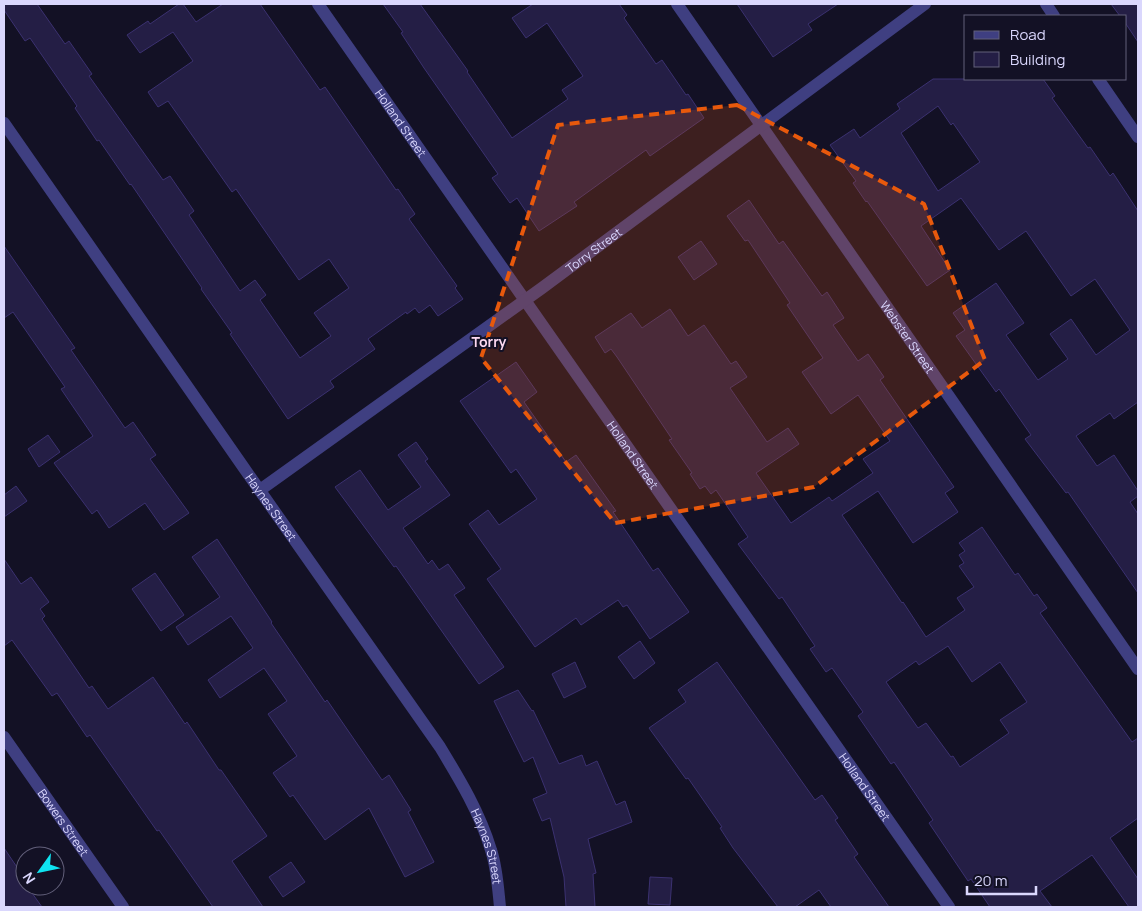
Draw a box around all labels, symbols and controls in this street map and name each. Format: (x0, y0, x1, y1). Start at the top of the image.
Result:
legend (964, 15, 1127, 80)
text: Road (1010, 24, 1046, 45)
text: Building (1010, 49, 1065, 70)
street label: Holland Street (371, 85, 431, 160)
street label: Torry Street (562, 223, 625, 276)
street label: Webster Street (877, 297, 939, 377)
district label: Torry (472, 332, 507, 351)
street label: Holland Street (603, 417, 663, 492)
street label: Haynes Street (242, 470, 301, 544)
street label: Holland Street (835, 749, 895, 824)
street label: Bowers Street (34, 785, 93, 859)
street label: Haynes Street (467, 806, 506, 885)
north arrow (15, 846, 65, 896)
scale bar (967, 864, 1036, 896)
text: N (18, 869, 39, 888)
text: 20 m (974, 870, 1007, 891)

